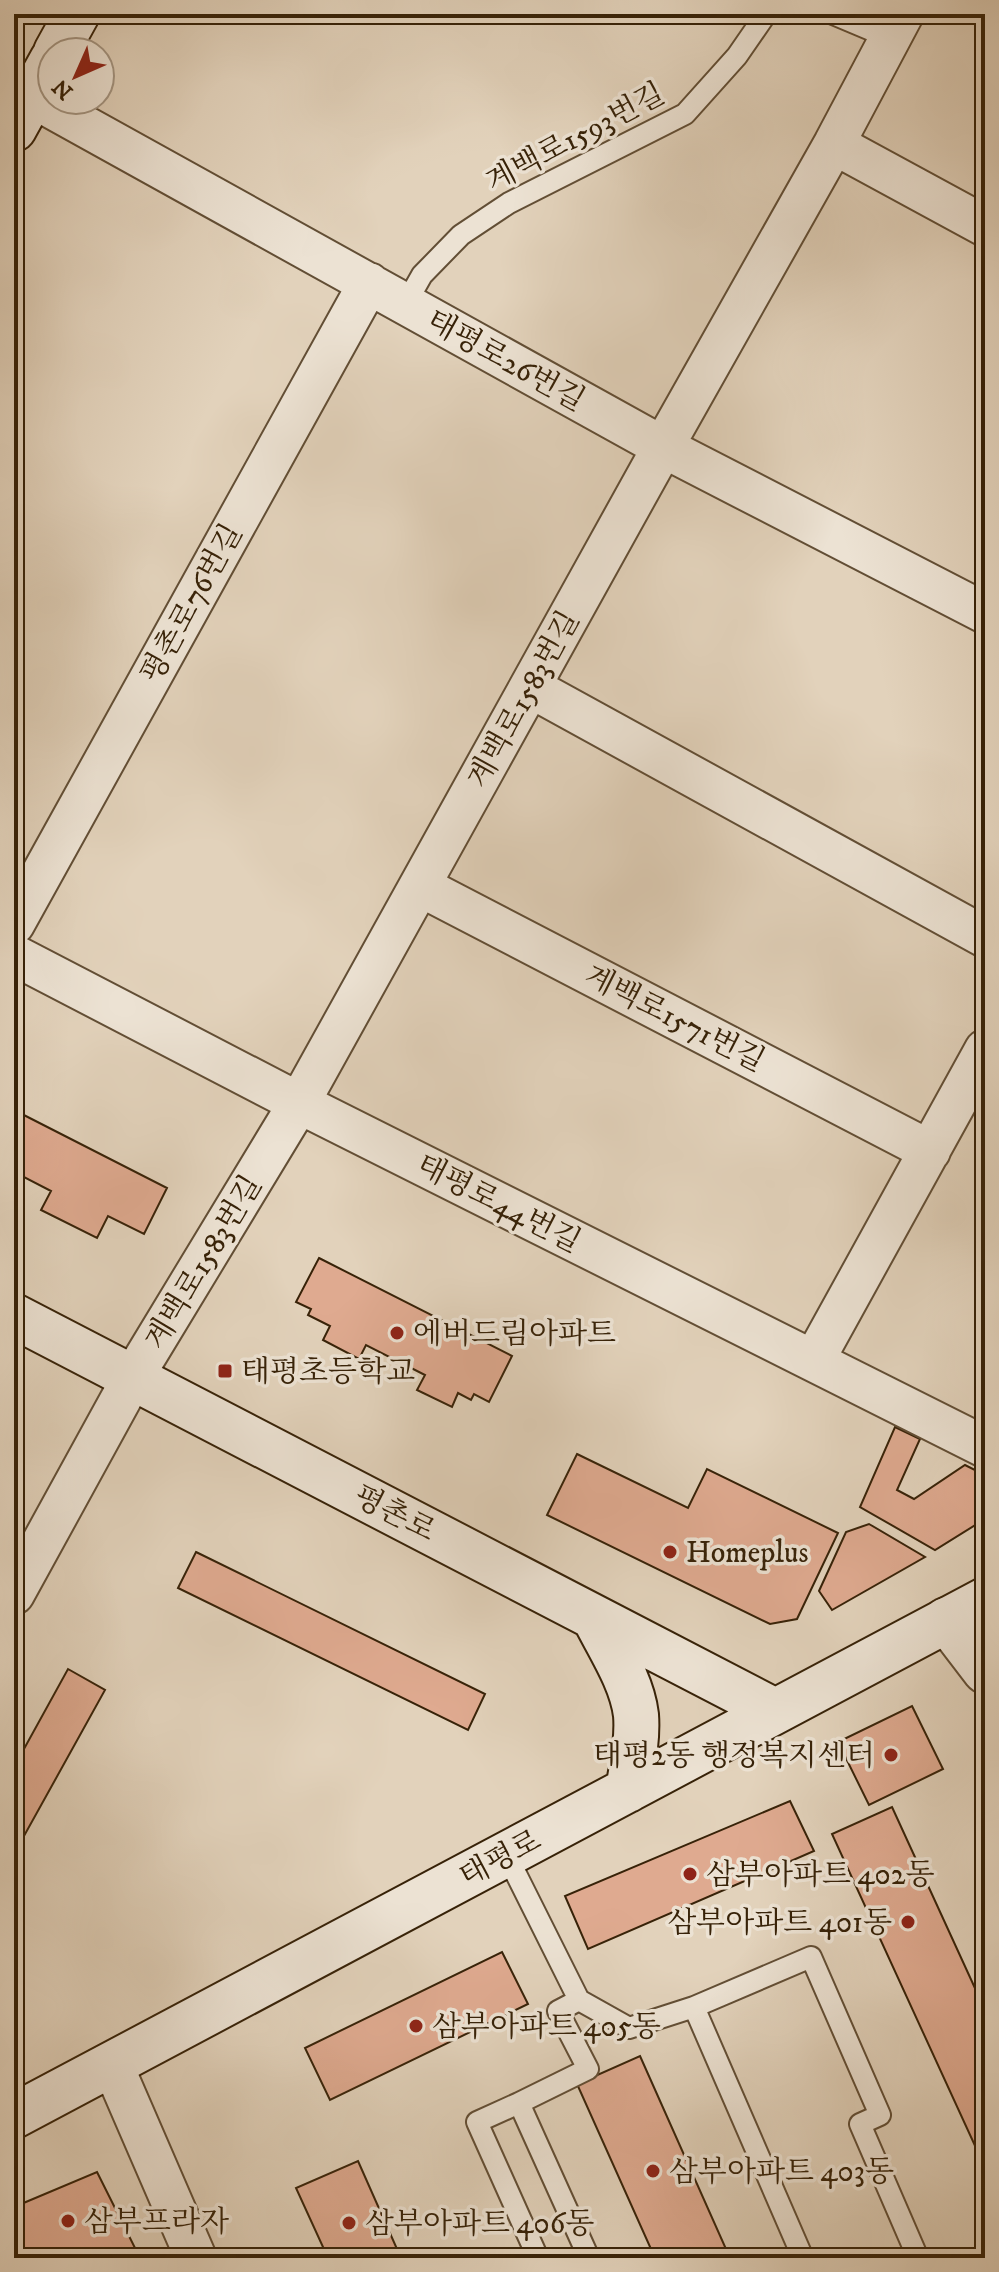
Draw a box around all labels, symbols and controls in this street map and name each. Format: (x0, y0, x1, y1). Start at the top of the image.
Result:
north arrow (36, 36, 116, 116)
text: N (47, 73, 79, 105)
street label: 계백로1593번길 (480, 76, 671, 201)
street label: 태평로26번길 (420, 303, 591, 420)
street label: 평촌로76번길 (133, 518, 251, 690)
street label: 계백로1583번길 (460, 605, 588, 795)
street label: 계백로1571번길 (578, 958, 771, 1081)
street label: 태평로44번길 (410, 1147, 587, 1262)
street label: 계백로1583번길 (138, 1169, 271, 1357)
place label: 에버드림아파트 (413, 1316, 616, 1353)
marker: 에버드림아파트 (388, 1324, 406, 1342)
place label: 태평초등학교 (241, 1354, 415, 1391)
marker: 태평초등학교 (216, 1362, 234, 1380)
street label: 평촌로 (347, 1478, 441, 1551)
place label: Homeplus (686, 1535, 809, 1572)
marker: Homeplus (661, 1543, 679, 1561)
place label: 태평2동 행정복지센터 (593, 1738, 875, 1775)
marker: 태평2동 행정복지센터 (882, 1746, 900, 1764)
street label: 태평로 (454, 1823, 548, 1896)
place label: 삼부아파트 402동 (706, 1857, 934, 1894)
marker: 삼부아파트 402동 (681, 1865, 699, 1883)
place label: 삼부아파트 401동 (667, 1905, 892, 1942)
marker: 삼부아파트 401동 (899, 1913, 917, 1931)
place label: 삼부아파트 405동 (432, 2009, 661, 2046)
marker: 삼부아파트 405동 (407, 2017, 425, 2035)
place label: 삼부아파트 403동 (669, 2154, 894, 2191)
marker: 삼부아파트 403동 (644, 2162, 662, 2180)
place label: 삼부프라자 (84, 2204, 229, 2241)
place label: 삼부아파트 406동 (365, 2206, 594, 2243)
marker: 삼부프라자 (59, 2212, 77, 2230)
marker: 삼부아파트 406동 (340, 2214, 358, 2232)

